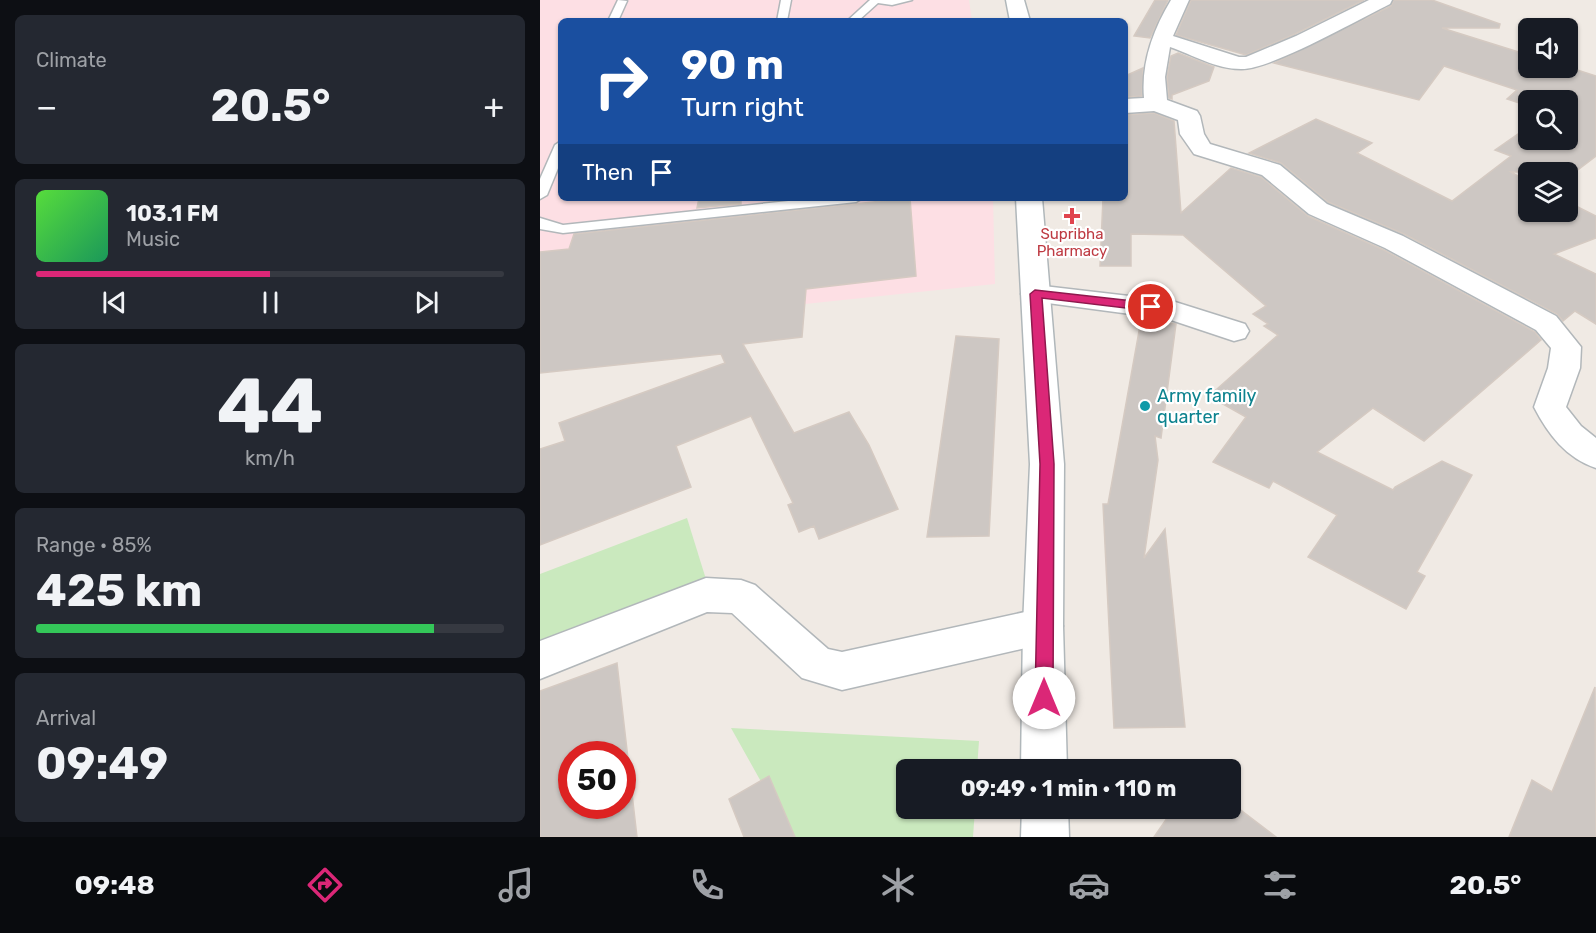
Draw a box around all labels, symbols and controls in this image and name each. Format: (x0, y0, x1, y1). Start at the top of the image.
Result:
map controls (1518, 18, 1578, 222)
button: sound (1518, 18, 1578, 78)
text: 90 m (681, 40, 784, 90)
icon: right (582, 42, 660, 120)
text: Climate (36, 48, 107, 72)
text: 20.5° (211, 79, 330, 132)
text: − (36, 87, 57, 126)
text: + (483, 87, 504, 126)
button: search (1518, 90, 1578, 150)
text: Turn right (681, 91, 804, 123)
icon: arrive (645, 156, 678, 189)
text: Then (582, 159, 633, 186)
button: layers (1518, 162, 1578, 222)
text: 103.1 FM (126, 200, 219, 227)
marker: Supribha Pharmacy (1065, 209, 1079, 223)
place label: Supribha Pharmacy (1037, 225, 1107, 260)
text: Music (126, 227, 180, 251)
pin (1125, 281, 1176, 332)
icon: previous (98, 286, 131, 319)
icon: pause (254, 286, 287, 319)
icon: next (410, 286, 443, 319)
icon: arrive (1134, 290, 1167, 323)
text: 44 (217, 360, 323, 453)
place label: Army family quarter (1157, 385, 1257, 428)
marker: Army family quarter (1138, 399, 1152, 413)
text: km/h (245, 446, 295, 470)
text: Range · 85% (36, 533, 152, 557)
text: 425 km (36, 564, 202, 617)
position arrow (1012, 666, 1076, 730)
text: Arrival (36, 706, 96, 730)
text: 09:49 (36, 737, 168, 790)
speed limit sign: 50 (558, 741, 636, 819)
text: 09:49 · 1 min · 110 m (961, 775, 1176, 802)
icon: directions (304, 864, 346, 906)
icon: music (495, 864, 537, 906)
icon: phone (686, 864, 728, 906)
icon: climate (877, 864, 919, 906)
icon: car (1068, 864, 1110, 906)
icon: filters (1259, 864, 1301, 906)
text: 09:48 (74, 869, 155, 901)
text: 20.5° (1450, 869, 1521, 901)

